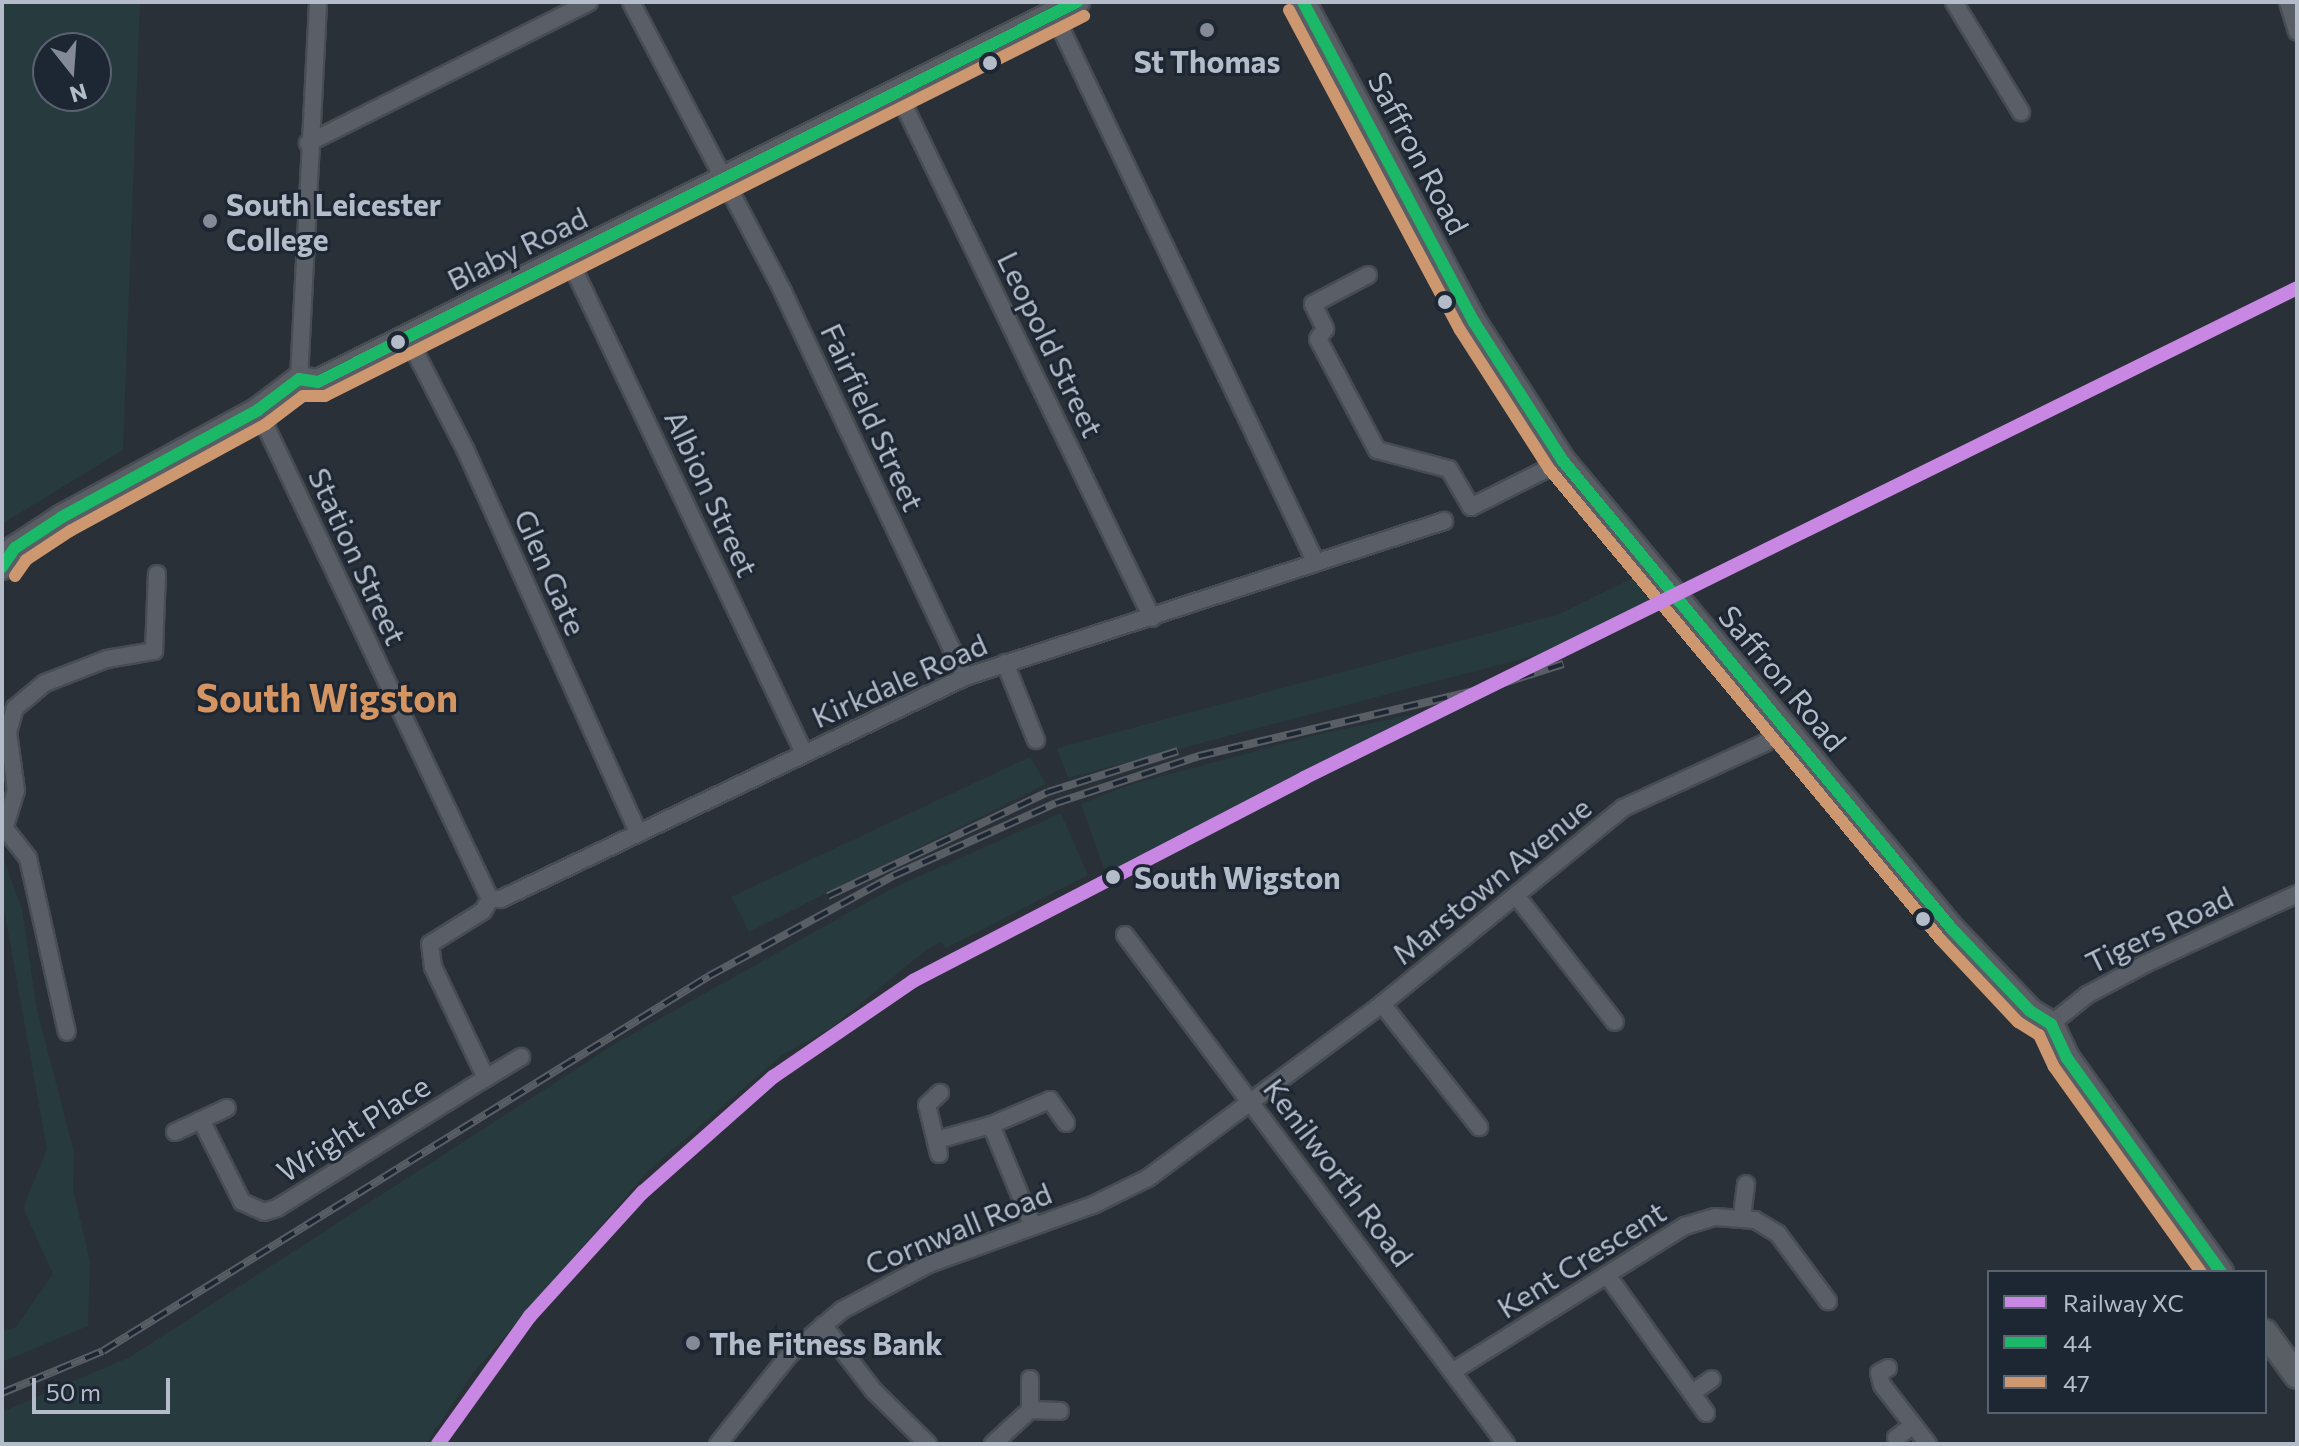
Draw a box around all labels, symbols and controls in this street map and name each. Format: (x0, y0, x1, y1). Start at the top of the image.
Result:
marker: St Thomas (1198, 21, 1216, 39)
north arrow (32, 32, 112, 112)
place label: St Thomas (1134, 43, 1280, 79)
unlabelled marker (982, 55, 998, 71)
street label: Saffron Road (1361, 66, 1477, 240)
text: N (67, 78, 90, 109)
place label: South Leicester College (226, 186, 441, 256)
street label: Blaby Road (441, 199, 593, 297)
marker: South Leicester College (201, 212, 219, 230)
street label: Leopold Street (991, 245, 1111, 443)
unlabelled marker (1437, 294, 1453, 310)
street label: Fairfield Street (814, 317, 932, 517)
unlabelled marker (390, 334, 406, 350)
street label: Albion Street (658, 404, 766, 582)
street label: Station Street (301, 462, 415, 650)
street label: Glen Gate (507, 503, 595, 641)
street label: Saffron Road (1712, 598, 1854, 758)
street label: Kirkdale Road (806, 625, 992, 735)
district label: South Wigston (196, 674, 458, 720)
street label: Marstown Avenue (1384, 789, 1598, 971)
place label: South Wigston (1134, 859, 1341, 895)
marker: South Wigston (1099, 863, 1127, 891)
street label: Tigers Road (2079, 878, 2239, 980)
unlabelled marker (1915, 911, 1931, 927)
street label: Wright Place (270, 1067, 436, 1189)
street label: Kenilworth Road (1257, 1071, 1421, 1273)
street label: Cornwall Road (860, 1174, 1056, 1282)
street label: Kent Crescent (1490, 1193, 1672, 1325)
legend (1987, 1270, 2267, 1414)
text: Railway XC (2063, 1288, 2184, 1317)
place label: The Fitness Bank (709, 1325, 943, 1361)
text: 44 (2063, 1328, 2092, 1357)
marker: The Fitness Bank (684, 1334, 702, 1352)
scale bar (36, 1362, 174, 1412)
text: 47 (2063, 1368, 2090, 1397)
text: 50 m (46, 1377, 101, 1406)

